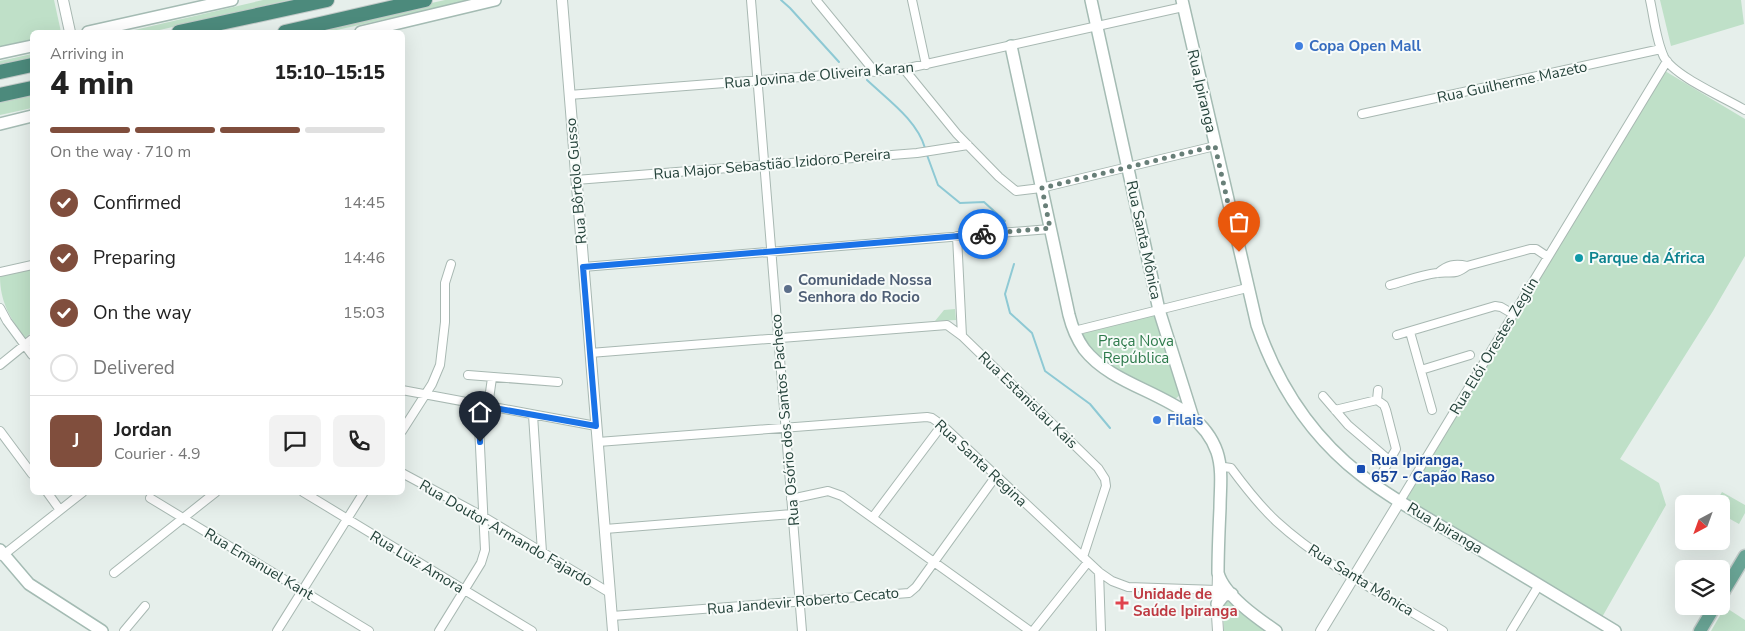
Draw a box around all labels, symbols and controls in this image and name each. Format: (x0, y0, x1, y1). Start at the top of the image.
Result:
place label: Copa Open Mall (1309, 36, 1421, 56)
marker: Copa Open Mall (1293, 40, 1305, 52)
text: Arriving in (50, 43, 124, 65)
street label: Rua Ipiranga (1183, 47, 1221, 135)
street label: Rua Guilherme Mazeto (1435, 56, 1589, 108)
street label: Rua Jovina de Oliveira Karan (723, 57, 915, 93)
text: 15:10–15:15 (274, 60, 385, 86)
text: 4 min (50, 62, 134, 105)
street label: Rua Bôrtolo Gusso (561, 117, 591, 245)
text: On the way · 710 m (50, 141, 191, 163)
street label: Rua Major Sebastião Izidoro Pereira (653, 144, 891, 184)
street label: Rua Santa Mônica (1122, 179, 1166, 301)
icon: check (50, 189, 78, 217)
text: Confirmed (93, 190, 181, 216)
text: 14:45 (343, 192, 385, 214)
pin (1218, 201, 1260, 252)
icon: bag (1225, 208, 1253, 236)
courier (958, 209, 1008, 259)
icon: bike (969, 220, 997, 248)
icon: check (50, 244, 78, 272)
text: Preparing (93, 245, 176, 271)
text: 14:46 (343, 247, 385, 269)
place label: Parque da África (1589, 248, 1705, 268)
marker: Parque da África (1573, 252, 1585, 264)
place label: Comunidade Nossa Senhora do Rocio (798, 270, 932, 307)
street label: Rua Elói Orestes Zeglin (1445, 274, 1543, 418)
marker: Comunidade Nossa Senhora do Rocio (782, 283, 794, 295)
icon: check (50, 299, 78, 327)
text: On the way (93, 300, 191, 326)
text: 15:03 (343, 302, 385, 324)
street label: Rua Osório dos Santos Pacheco (766, 313, 804, 527)
park label: Praça Nova República (1098, 331, 1174, 368)
street label: Rua Estanislau Kais (974, 347, 1082, 453)
text: Delivered (93, 355, 175, 381)
pin (459, 391, 501, 442)
icon: home (466, 398, 494, 426)
place label: Filais (1167, 410, 1203, 430)
marker: Filais (1151, 414, 1163, 426)
button: chat (269, 415, 321, 467)
button: phone (333, 415, 385, 467)
street label: Rua Santa Regina (930, 415, 1032, 511)
text: Jordan (114, 417, 172, 443)
text: J (73, 428, 79, 454)
text: Courier · 4.9 (114, 443, 200, 465)
place label: Rua Ipiranga, 657 - Capão Raso (1371, 450, 1495, 487)
marker: Rua Ipiranga, 657 - Capão Raso (1355, 463, 1367, 475)
street label: Rua Doutor Armando Fajardo (416, 475, 596, 591)
north arrow (1675, 495, 1730, 550)
map controls (1675, 495, 1730, 615)
street label: Rua Ipiranga (1403, 498, 1487, 558)
street label: Rua Emanuel Kant (201, 523, 318, 605)
street label: Rua Luiz Amora (366, 526, 468, 598)
street label: Rua Santa Mônica (1304, 539, 1418, 621)
button: layers (1675, 560, 1730, 615)
street label: Rua Jandevir Roberto Cecato (706, 583, 900, 619)
place label: Unidade de Saúde Ipiranga (1133, 584, 1238, 621)
marker: Unidade de Saúde Ipiranga (1115, 596, 1129, 610)

